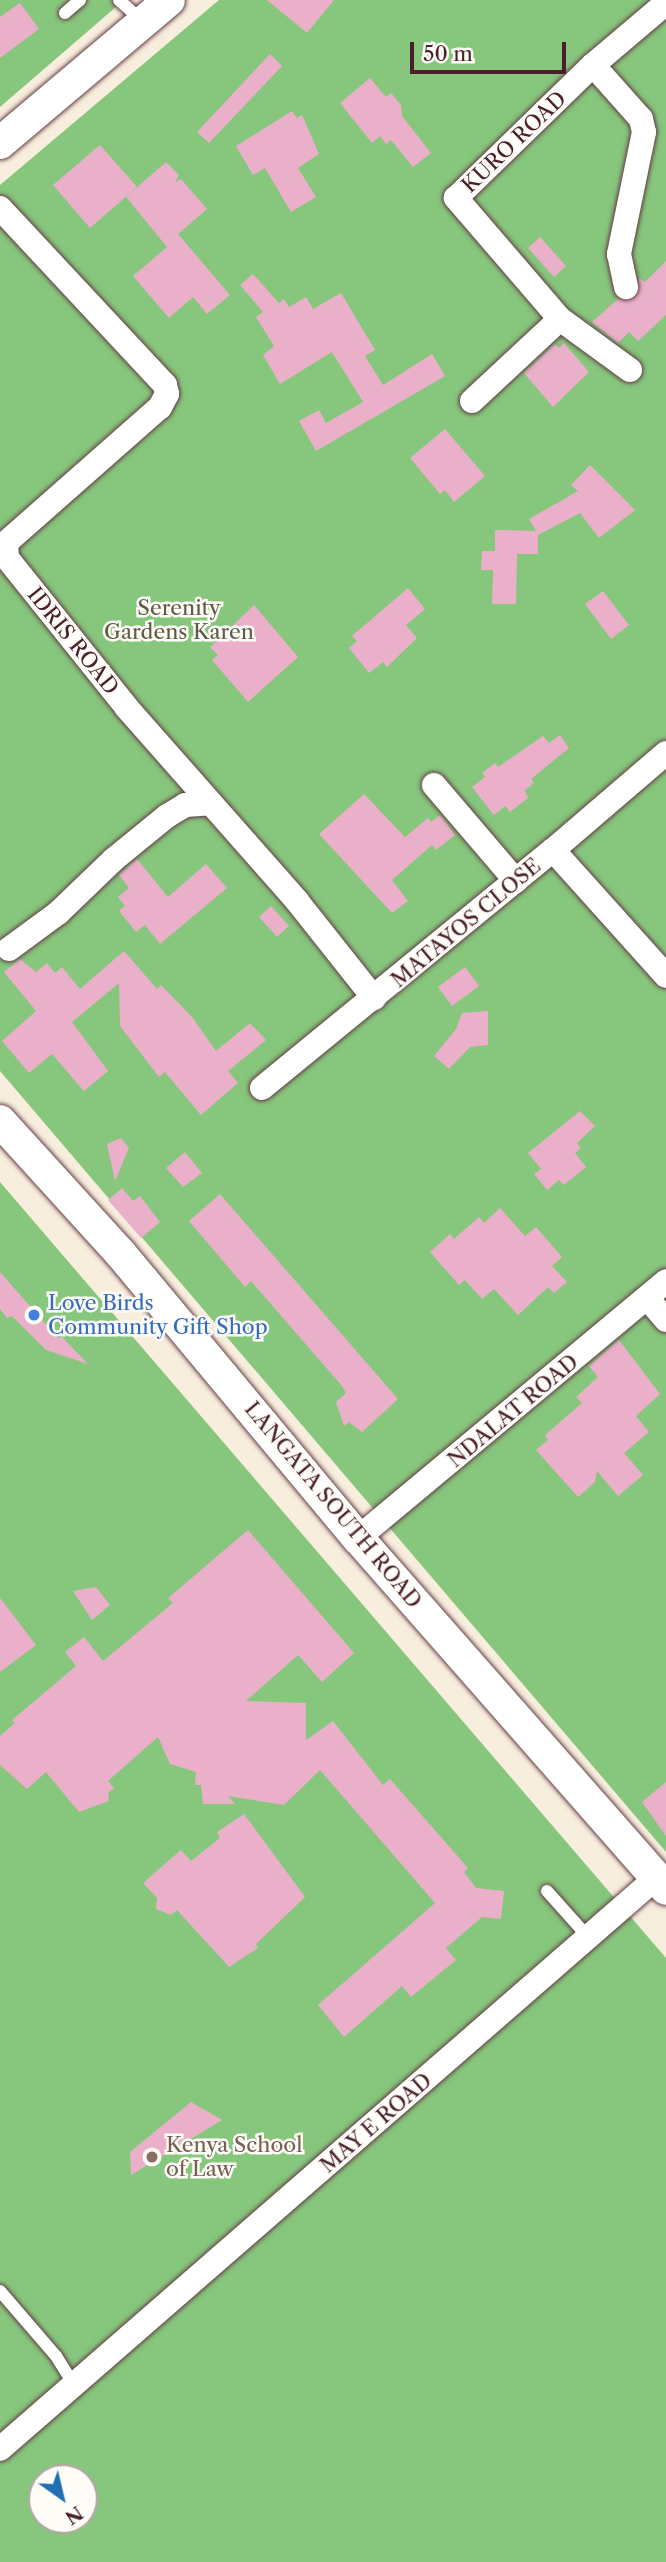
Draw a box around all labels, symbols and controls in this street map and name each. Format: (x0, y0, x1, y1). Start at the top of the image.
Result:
scale bar (414, 28, 570, 72)
text: 50 m (423, 41, 473, 66)
street label: KURO ROAD (457, 86, 571, 198)
street label: IDRIS ROAD (22, 582, 124, 700)
park label: Serenity Gardens Karen (104, 595, 254, 645)
street label: MATAYOS CLOSE (386, 853, 546, 993)
place label: Love Birds Community Gift Shop (48, 1290, 268, 1340)
marker: Love Birds Community Gift Shop (26, 1307, 42, 1323)
street label: NDALAT ROAD (443, 1349, 583, 1473)
street label: LANGATA SOUTH ROAD (239, 1396, 427, 1614)
street label: MAY E ROAD (315, 2068, 437, 2178)
place label: Kenya School of Law (166, 2132, 303, 2182)
marker: Kenya School of Law (144, 2149, 160, 2165)
north arrow (28, 2464, 98, 2534)
text: N (61, 2501, 87, 2529)

